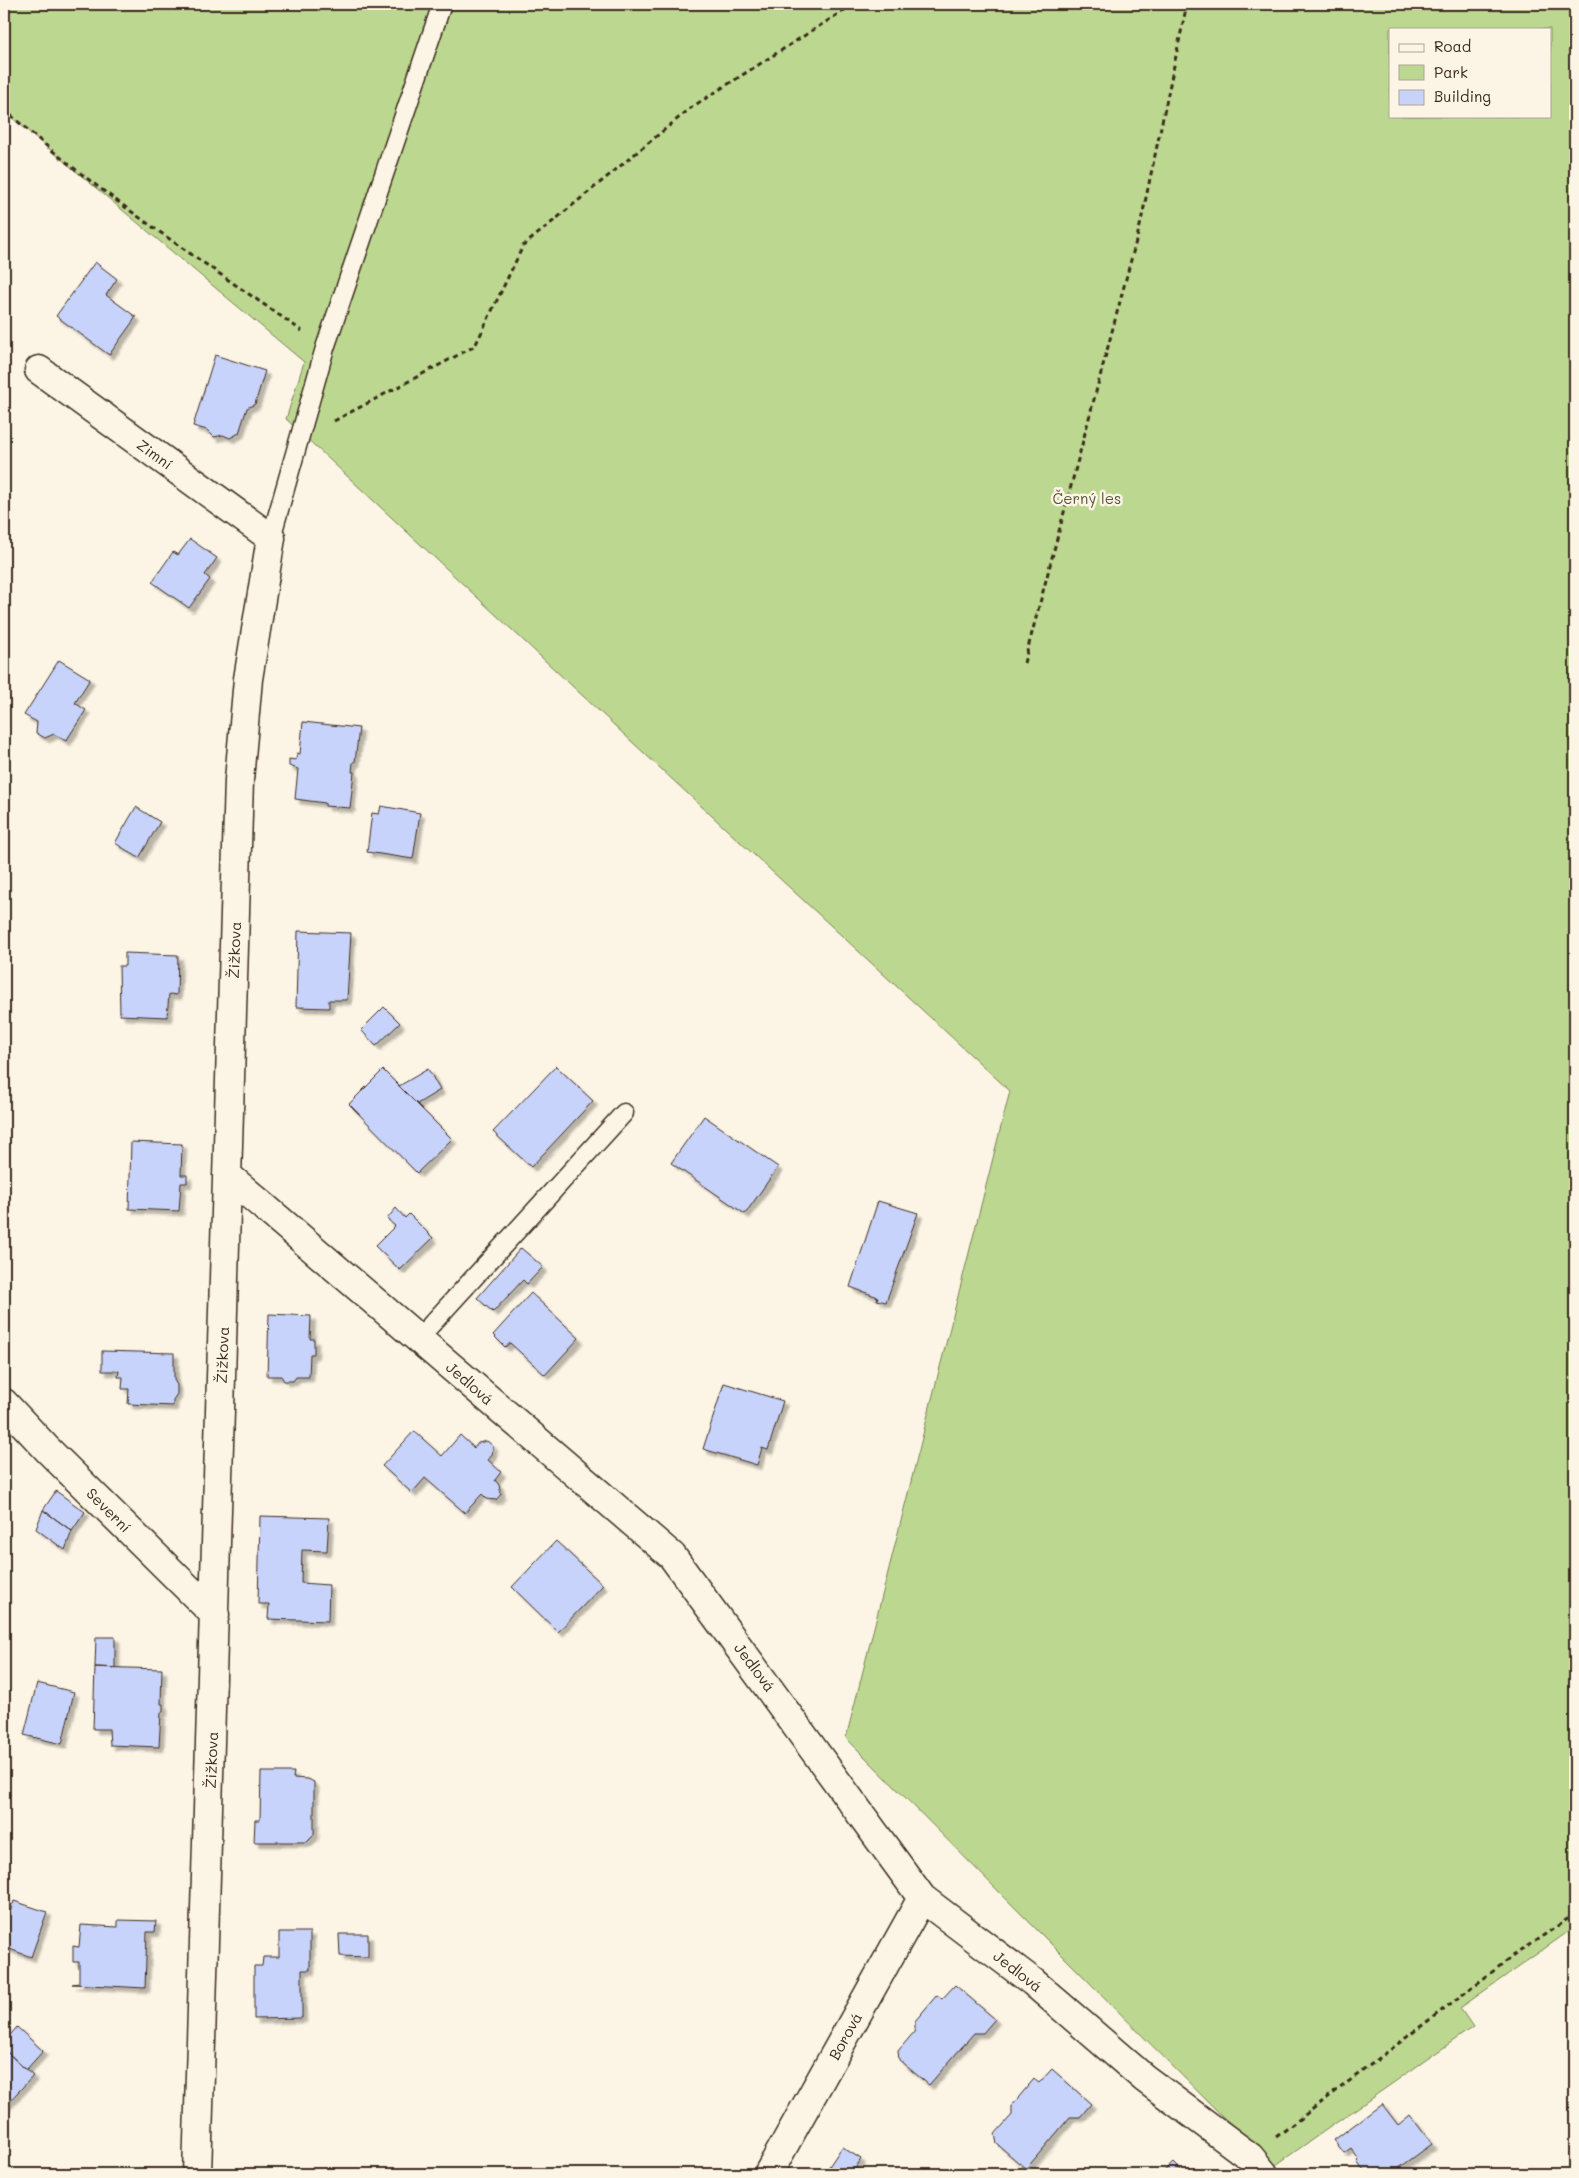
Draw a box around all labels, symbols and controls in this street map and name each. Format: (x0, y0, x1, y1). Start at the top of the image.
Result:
legend (1389, 28, 1552, 118)
text: Road (1434, 36, 1471, 56)
text: Park (1434, 62, 1468, 82)
text: Building (1434, 86, 1491, 106)
street label: Zimní (133, 434, 177, 474)
park label: Černý les (1053, 488, 1121, 508)
street label: Žižkova (223, 921, 245, 979)
street label: Žižkova (211, 1326, 233, 1384)
street label: Jedlová (442, 1357, 498, 1409)
street label: Severní (82, 1483, 136, 1537)
street label: Jedlová (730, 1638, 780, 1696)
street label: Žižkova (200, 1731, 222, 1789)
street label: Jedlová (990, 1946, 1046, 1996)
street label: Borová (824, 2009, 866, 2063)

